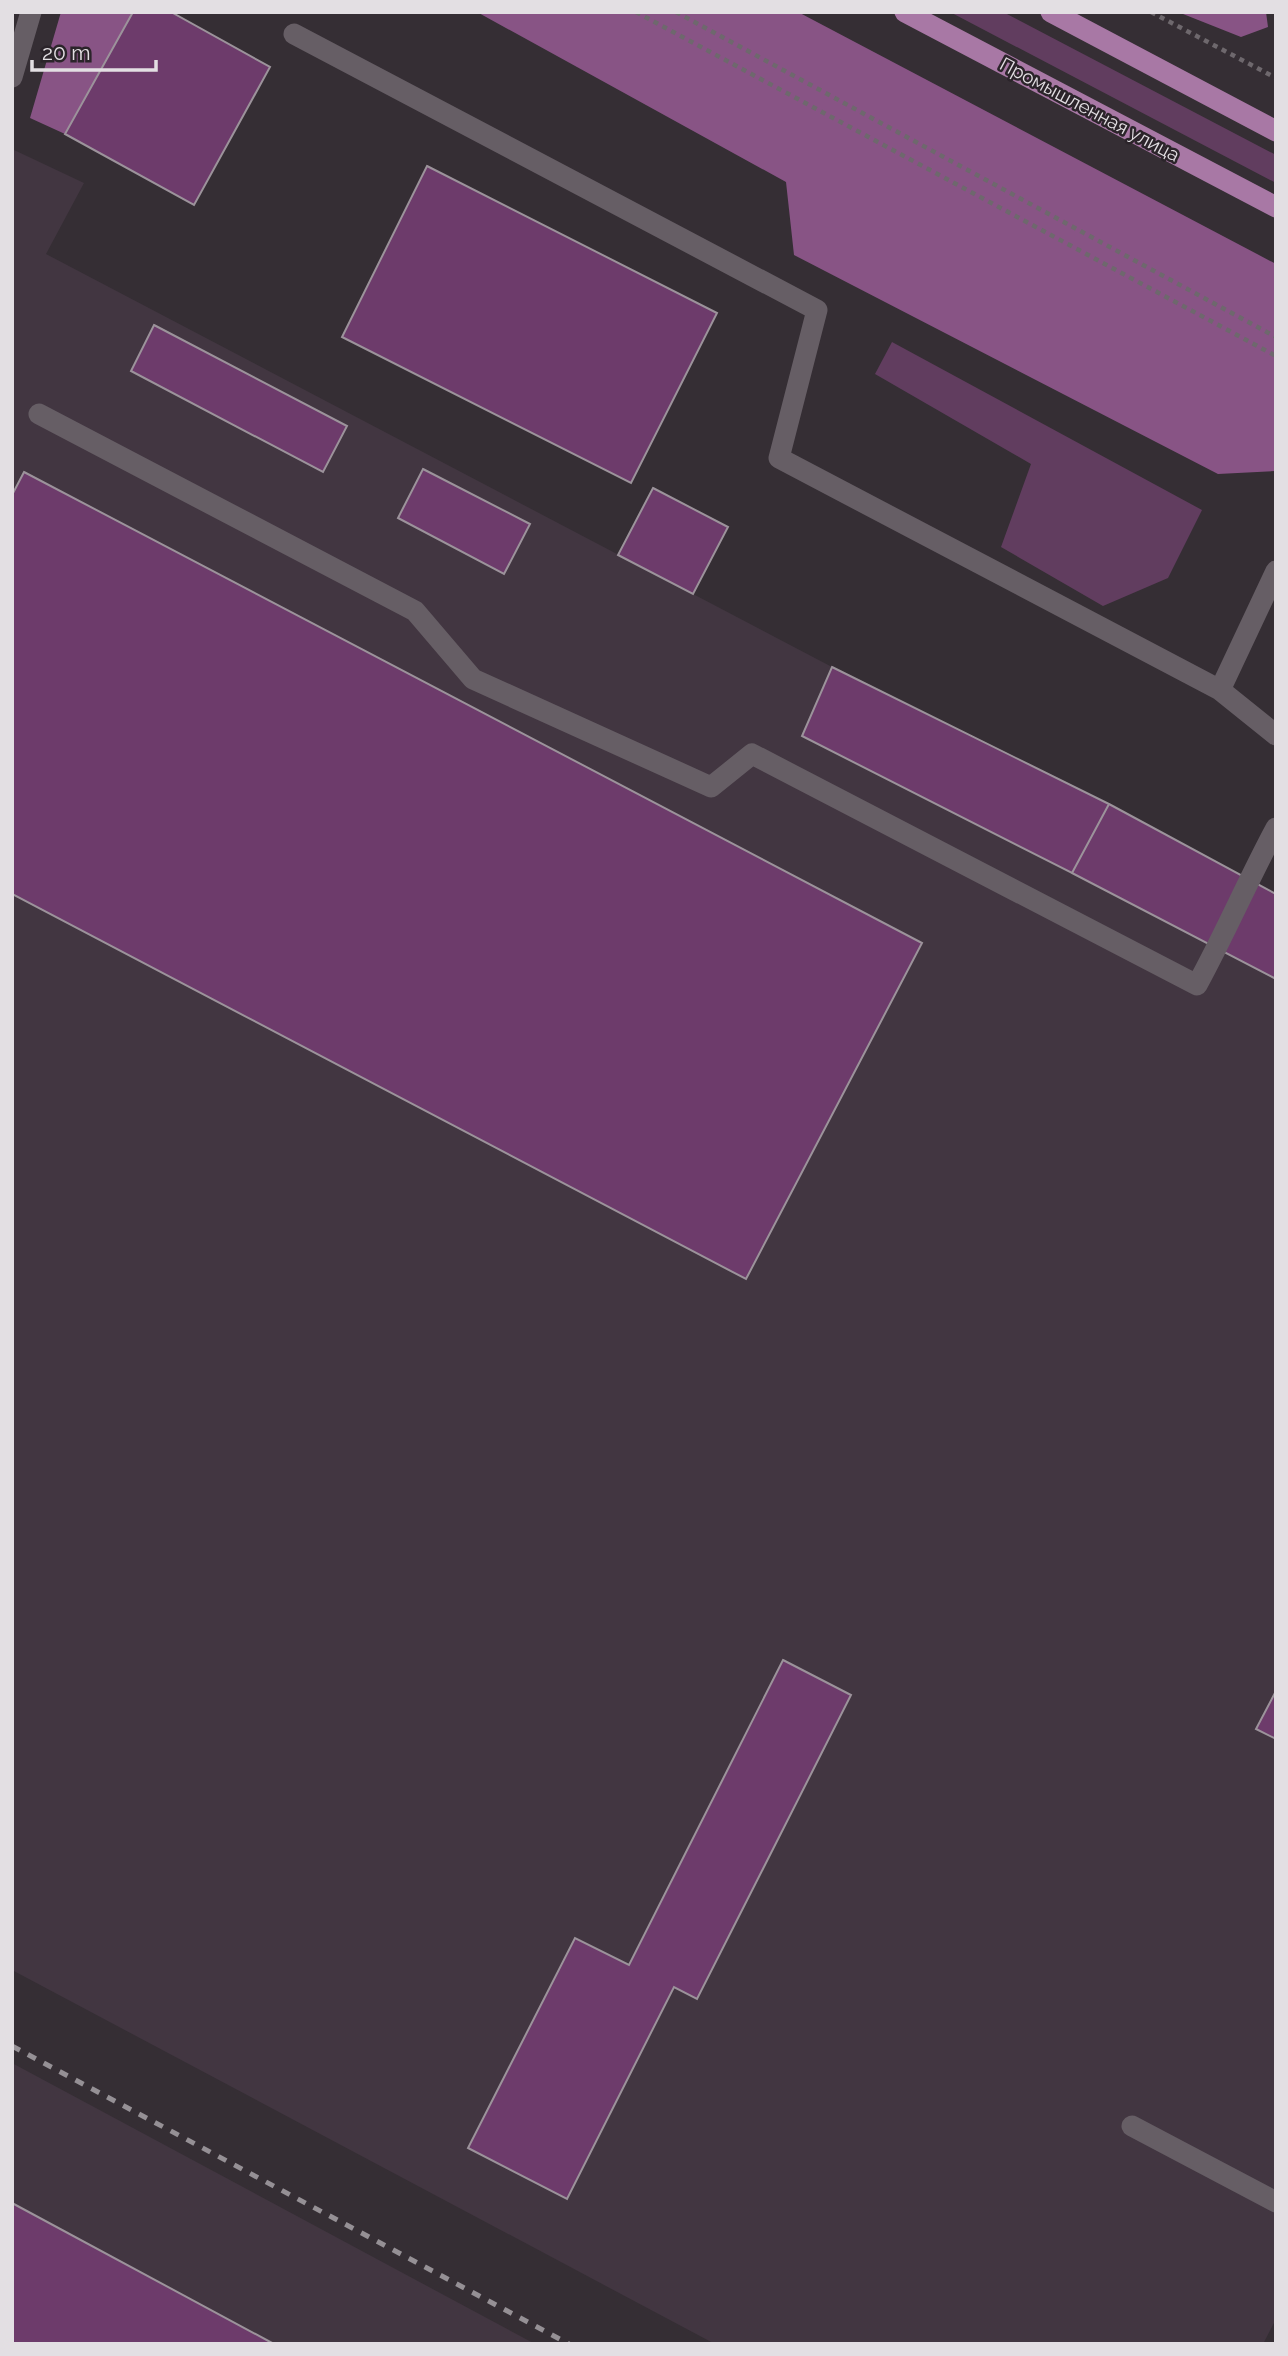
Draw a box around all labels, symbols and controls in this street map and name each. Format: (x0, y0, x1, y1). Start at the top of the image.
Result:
scale bar (32, 28, 156, 72)
text: 20 m (42, 40, 90, 65)
street label: Промышленная улица (996, 52, 1184, 166)

